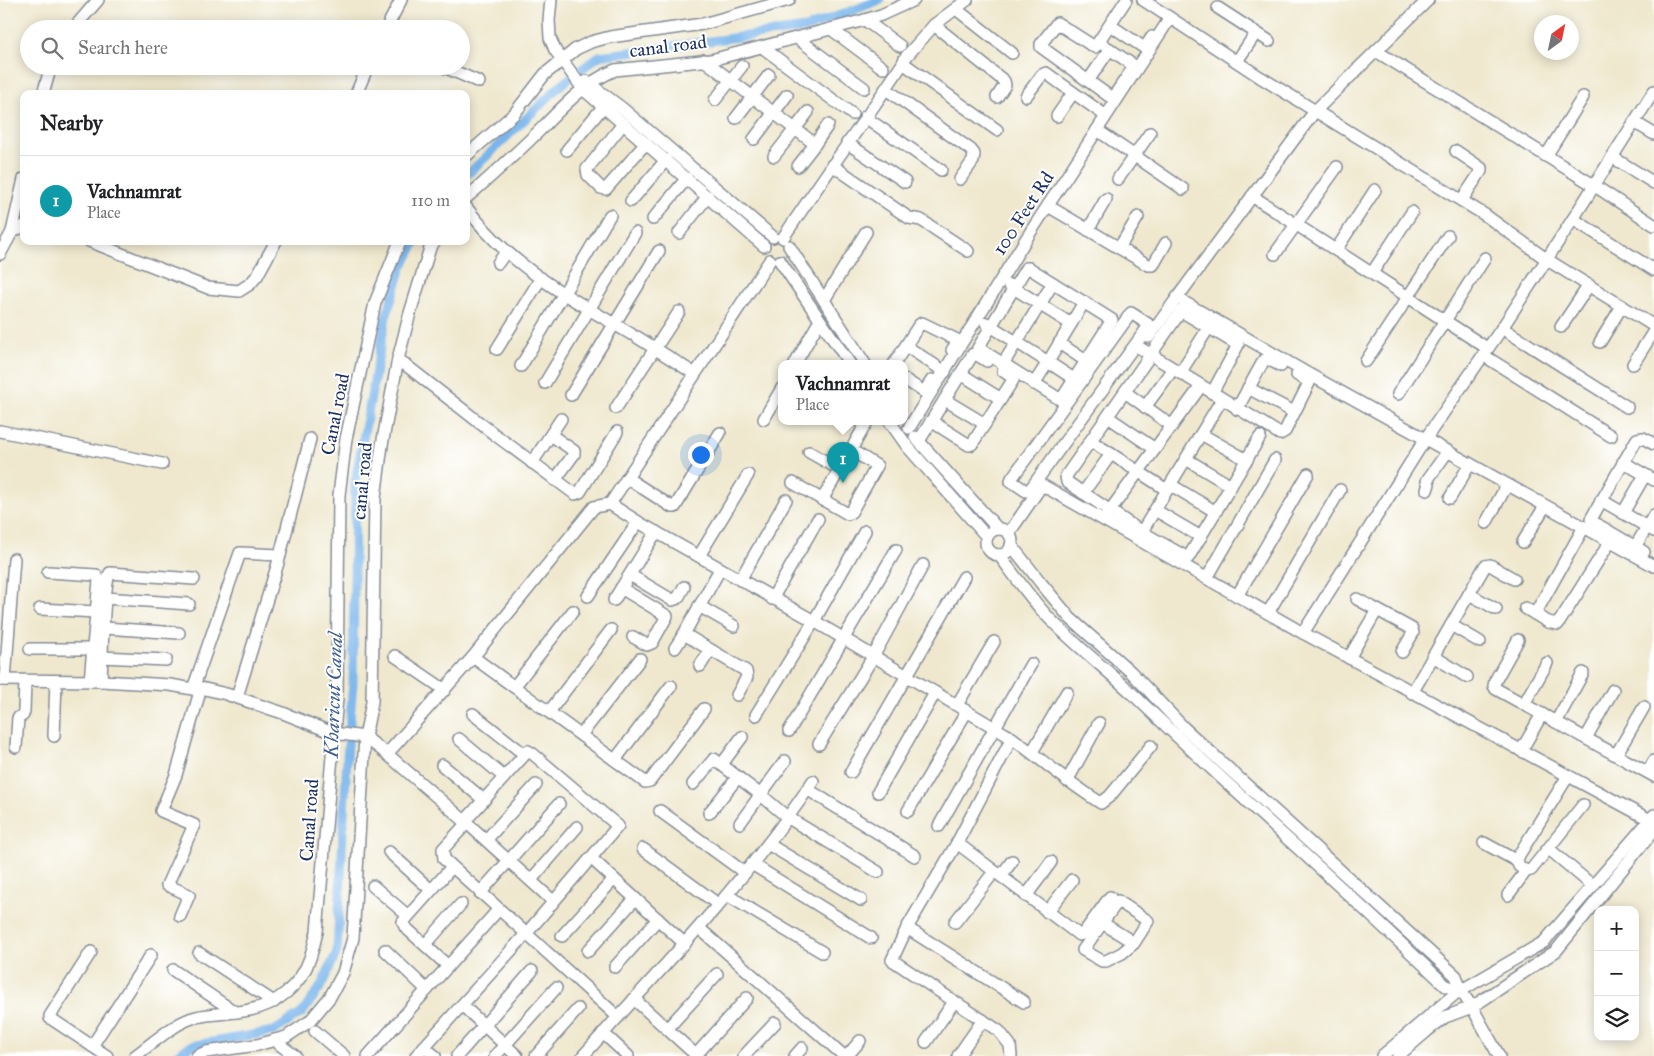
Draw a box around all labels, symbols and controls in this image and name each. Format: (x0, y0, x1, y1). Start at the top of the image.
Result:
north arrow (1534, 15, 1579, 60)
search box (20, 20, 470, 75)
street label: canal road (628, 30, 709, 62)
icon: search (38, 34, 66, 62)
text: Search here (78, 36, 168, 59)
text: Nearby (40, 110, 103, 136)
street label: 100 Feet Rd (987, 166, 1059, 259)
text: Vachnamrat (87, 180, 182, 203)
text: 1 (53, 191, 59, 210)
text: 110 m (411, 191, 450, 210)
text: Place (87, 203, 121, 222)
popup (778, 360, 908, 425)
street label: Canal road (316, 371, 354, 457)
text: Vachnamrat (796, 372, 890, 395)
text: Place (796, 395, 829, 414)
street label: canal road (347, 441, 377, 521)
your location (688, 442, 714, 468)
pin: 1 (827, 442, 859, 483)
water label: Kharicut Canal (319, 630, 347, 759)
street label: Canal road (295, 777, 323, 862)
map controls (1594, 906, 1639, 1041)
button: + (1594, 906, 1639, 951)
button: − (1594, 951, 1639, 996)
button: layers (1594, 996, 1639, 1041)

